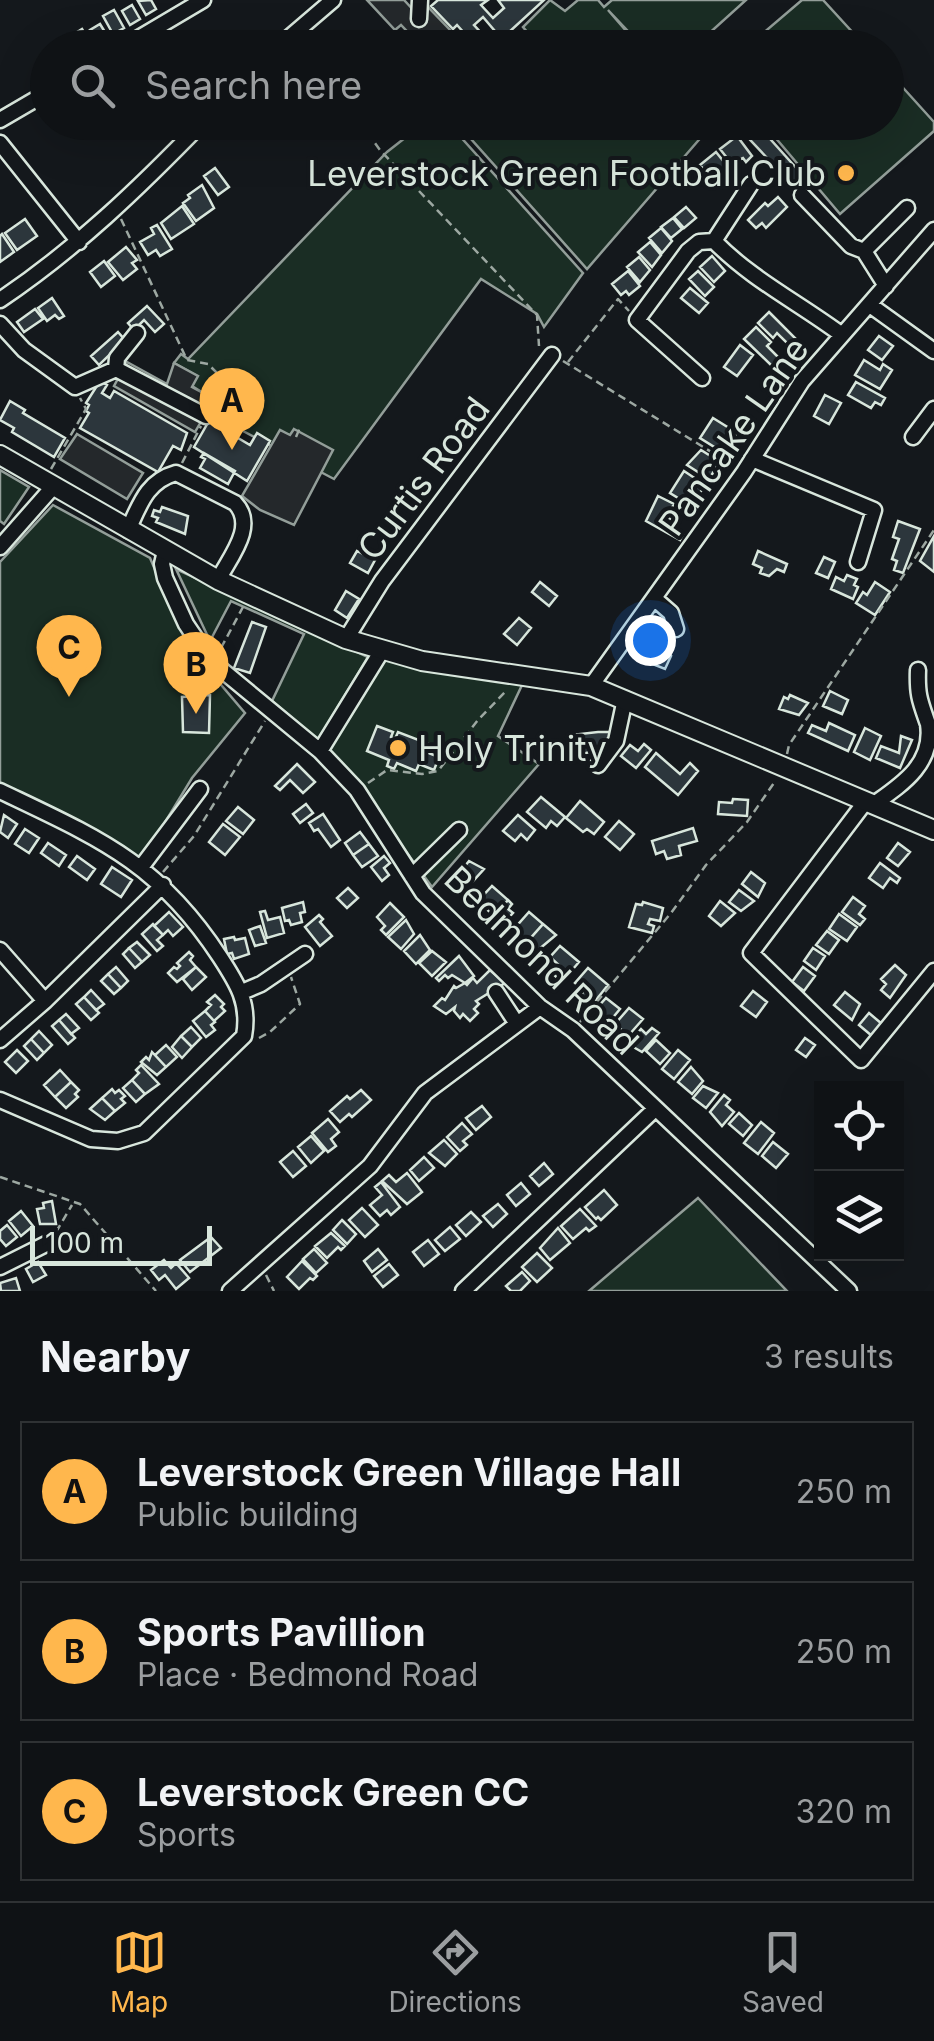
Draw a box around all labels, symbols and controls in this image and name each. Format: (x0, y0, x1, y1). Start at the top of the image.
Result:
search box (30, 30, 904, 140)
icon: search (65, 58, 120, 113)
text: Search here (145, 62, 362, 108)
place label: Leverstock Green Football Club (307, 152, 826, 194)
marker: Leverstock Green Football Club (835, 162, 857, 184)
street label: Pancake Lane (649, 329, 817, 543)
pin: A (200, 368, 264, 450)
street label: Curtis Road (348, 388, 498, 568)
pin: C (36, 614, 102, 697)
your location (625, 615, 676, 666)
pin: B (164, 632, 228, 714)
place label: Holy Trinity (418, 727, 607, 769)
marker: Holy Trinity (387, 737, 409, 759)
street label: Bedmond Road (436, 857, 648, 1063)
map controls (814, 1081, 904, 1261)
button: locate (814, 1081, 904, 1171)
button: layers (814, 1171, 904, 1261)
scale bar (30, 1221, 212, 1266)
text: 100 m (45, 1226, 124, 1260)
text: Nearby (40, 1331, 191, 1382)
text: 3 results (764, 1337, 894, 1376)
text: Leverstock Green Village Hall (137, 1449, 681, 1495)
text: A (63, 1472, 86, 1511)
text: 250 m (796, 1472, 892, 1511)
text: Public building (137, 1495, 359, 1534)
text: Sports Pavillion (137, 1609, 426, 1655)
text: B (64, 1632, 85, 1671)
text: 250 m (796, 1632, 892, 1671)
text: Place · Bedmond Road (137, 1655, 478, 1694)
text: Leverstock Green CC (137, 1769, 529, 1815)
text: C (63, 1792, 86, 1831)
text: 320 m (796, 1792, 892, 1831)
text: Sports (137, 1815, 236, 1854)
tab: Map (110, 1925, 168, 2019)
tab: Directions (388, 1925, 522, 2019)
tab: Saved (742, 1925, 824, 2019)

